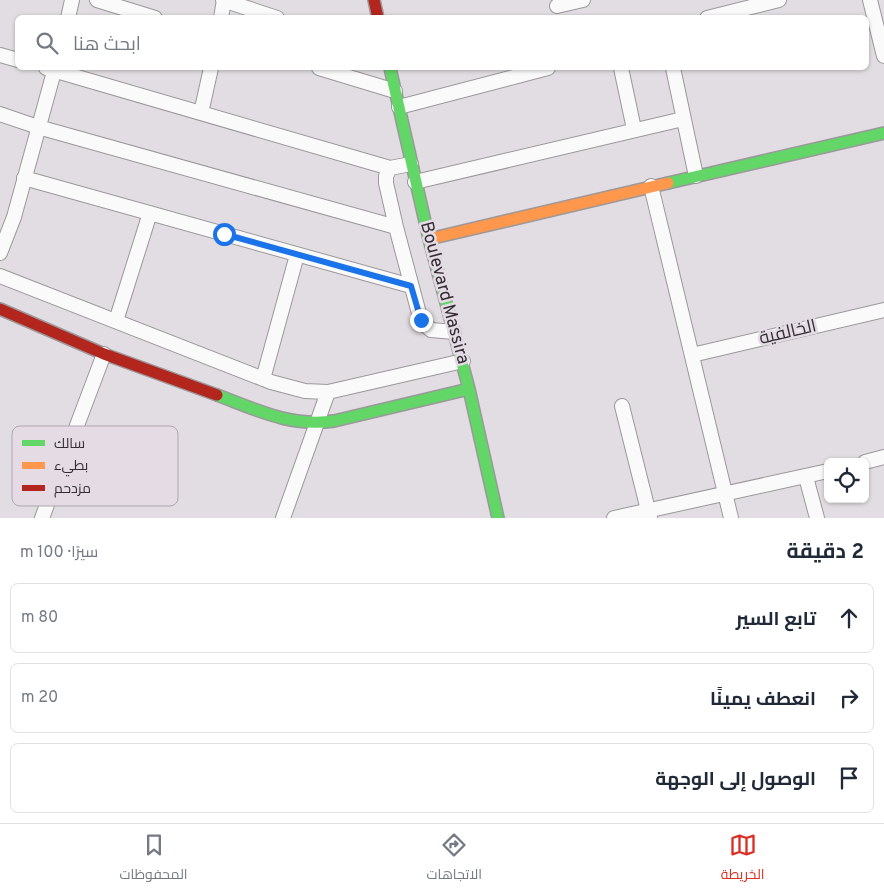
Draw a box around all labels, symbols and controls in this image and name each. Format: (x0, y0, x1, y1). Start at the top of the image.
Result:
search box (15, 15, 869, 70)
icon: search (33, 29, 61, 57)
text: ابحث هنا (73, 33, 141, 57)
street label: Boulevard Massira (414, 219, 474, 367)
route start (213, 223, 236, 246)
route end (410, 309, 433, 332)
street label: الخالفية (757, 315, 819, 351)
legend (12, 426, 178, 506)
text: سالك (54, 436, 85, 453)
text: بطيء (54, 458, 88, 477)
map controls (824, 458, 869, 503)
button: locate (824, 458, 869, 503)
text: مزدحم (54, 481, 91, 498)
text: 2 دقيقة (787, 539, 864, 566)
text: سيرًا · 100 m (20, 543, 98, 563)
icon: ahead (835, 604, 863, 632)
text: 80 m (21, 608, 58, 628)
text: تابع السير (736, 608, 816, 632)
icon: right (835, 684, 863, 712)
text: 20 m (21, 688, 58, 708)
text: انعطف يمينًا (710, 688, 816, 712)
icon: arrive (835, 764, 863, 792)
text: الوصول إلى الوجهة (655, 768, 816, 792)
tab: المحفوظات (119, 831, 188, 887)
tab: الاتجاهات (427, 831, 482, 887)
tab: الخريطة (721, 831, 765, 887)

